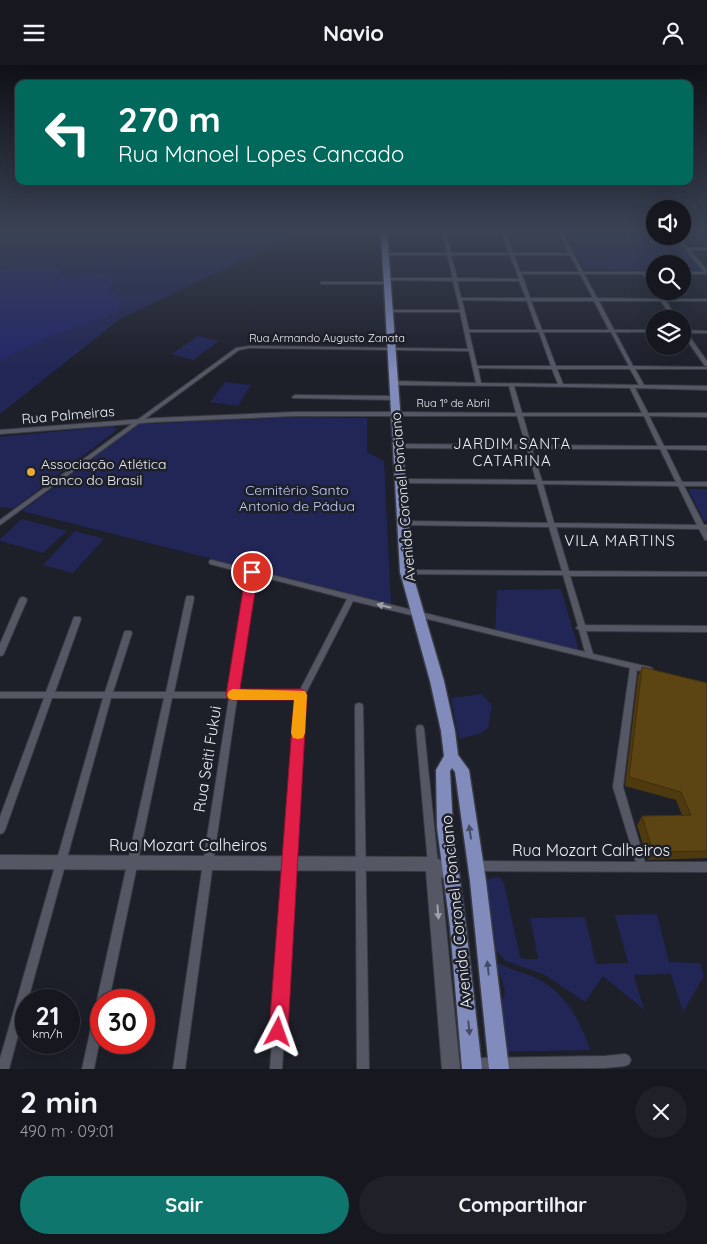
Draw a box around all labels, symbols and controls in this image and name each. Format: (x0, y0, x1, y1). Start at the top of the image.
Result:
icon: menu (20, 19, 48, 47)
text: Navio (323, 19, 384, 47)
icon: person (659, 19, 687, 47)
text: 270 m (118, 97, 221, 141)
icon: left (35, 100, 100, 165)
text: Rua Manoel Lopes Cancado (118, 140, 404, 168)
map controls (646, 200, 691, 355)
button: sound (646, 200, 691, 245)
button: search (646, 255, 691, 300)
button: layers (646, 310, 691, 355)
street label: Rua Armando Augusto Zanata (249, 331, 405, 345)
street label: Rua 1º de Abril (417, 396, 489, 410)
street label: Rua Palmeiras (21, 402, 115, 428)
street label: Avenida Coronel Ponciano (387, 412, 419, 582)
district label: JARDIM SANTA CATARINA (453, 434, 571, 470)
place label: Associação Atlética Banco do Brasil (41, 455, 167, 489)
marker: Associação Atlética Banco do Brasil (25, 466, 37, 478)
park label: Cemitério Santo Antonio de Pádua (239, 481, 355, 515)
district label: VILA MARTINS (564, 531, 676, 550)
pin (231, 551, 273, 593)
icon: arrive (238, 558, 266, 586)
one-way arrow (377, 602, 392, 610)
street label: Rua Seiti Fukui (189, 704, 225, 814)
street label: Avenida Coronel Ponciano (436, 814, 476, 1010)
one-way arrow (466, 824, 474, 840)
street label: Rua Mozart Calheiros (109, 835, 267, 855)
street label: Rua Mozart Calheiros (512, 840, 670, 860)
one-way arrow (434, 905, 442, 921)
one-way arrow (483, 960, 491, 976)
speed limit sign: 30 (90, 989, 155, 1054)
text: 21 (36, 1000, 59, 1031)
position arrow (251, 1005, 303, 1057)
one-way arrow (465, 1020, 473, 1036)
text: km/h (32, 1026, 63, 1041)
text: 2 min (20, 1083, 98, 1121)
button: close (635, 1086, 687, 1138)
text: 490 m · 09:01 (20, 1121, 114, 1141)
button: Sair (20, 1176, 349, 1234)
button: Compartilhar (359, 1176, 687, 1234)

